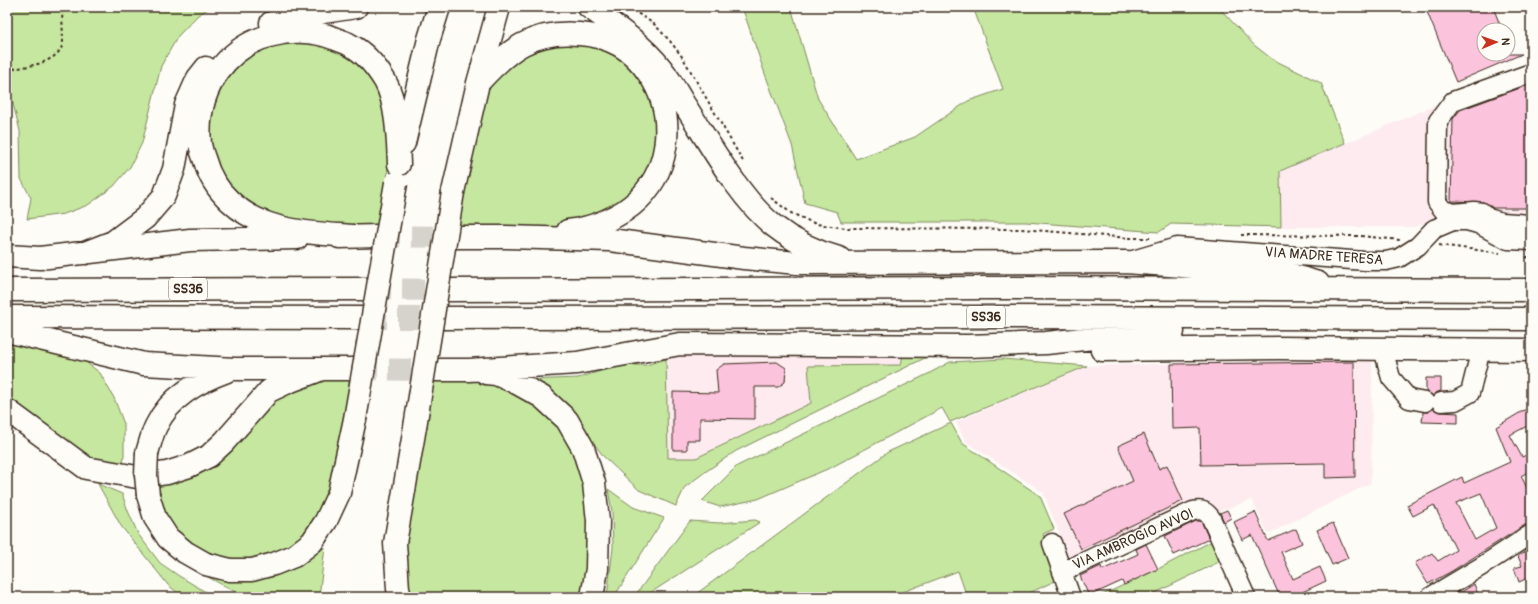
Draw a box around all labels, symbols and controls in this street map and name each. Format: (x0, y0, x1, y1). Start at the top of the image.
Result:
north arrow (1476, 22, 1516, 62)
text: N (1499, 38, 1512, 46)
street label: VIA MADRE TERESA (1264, 243, 1384, 269)
road number: SS36 (169, 278, 207, 300)
road number: SS36 (967, 306, 1005, 328)
street label: VIA AMBROGIO AVVOI (1070, 505, 1196, 573)

